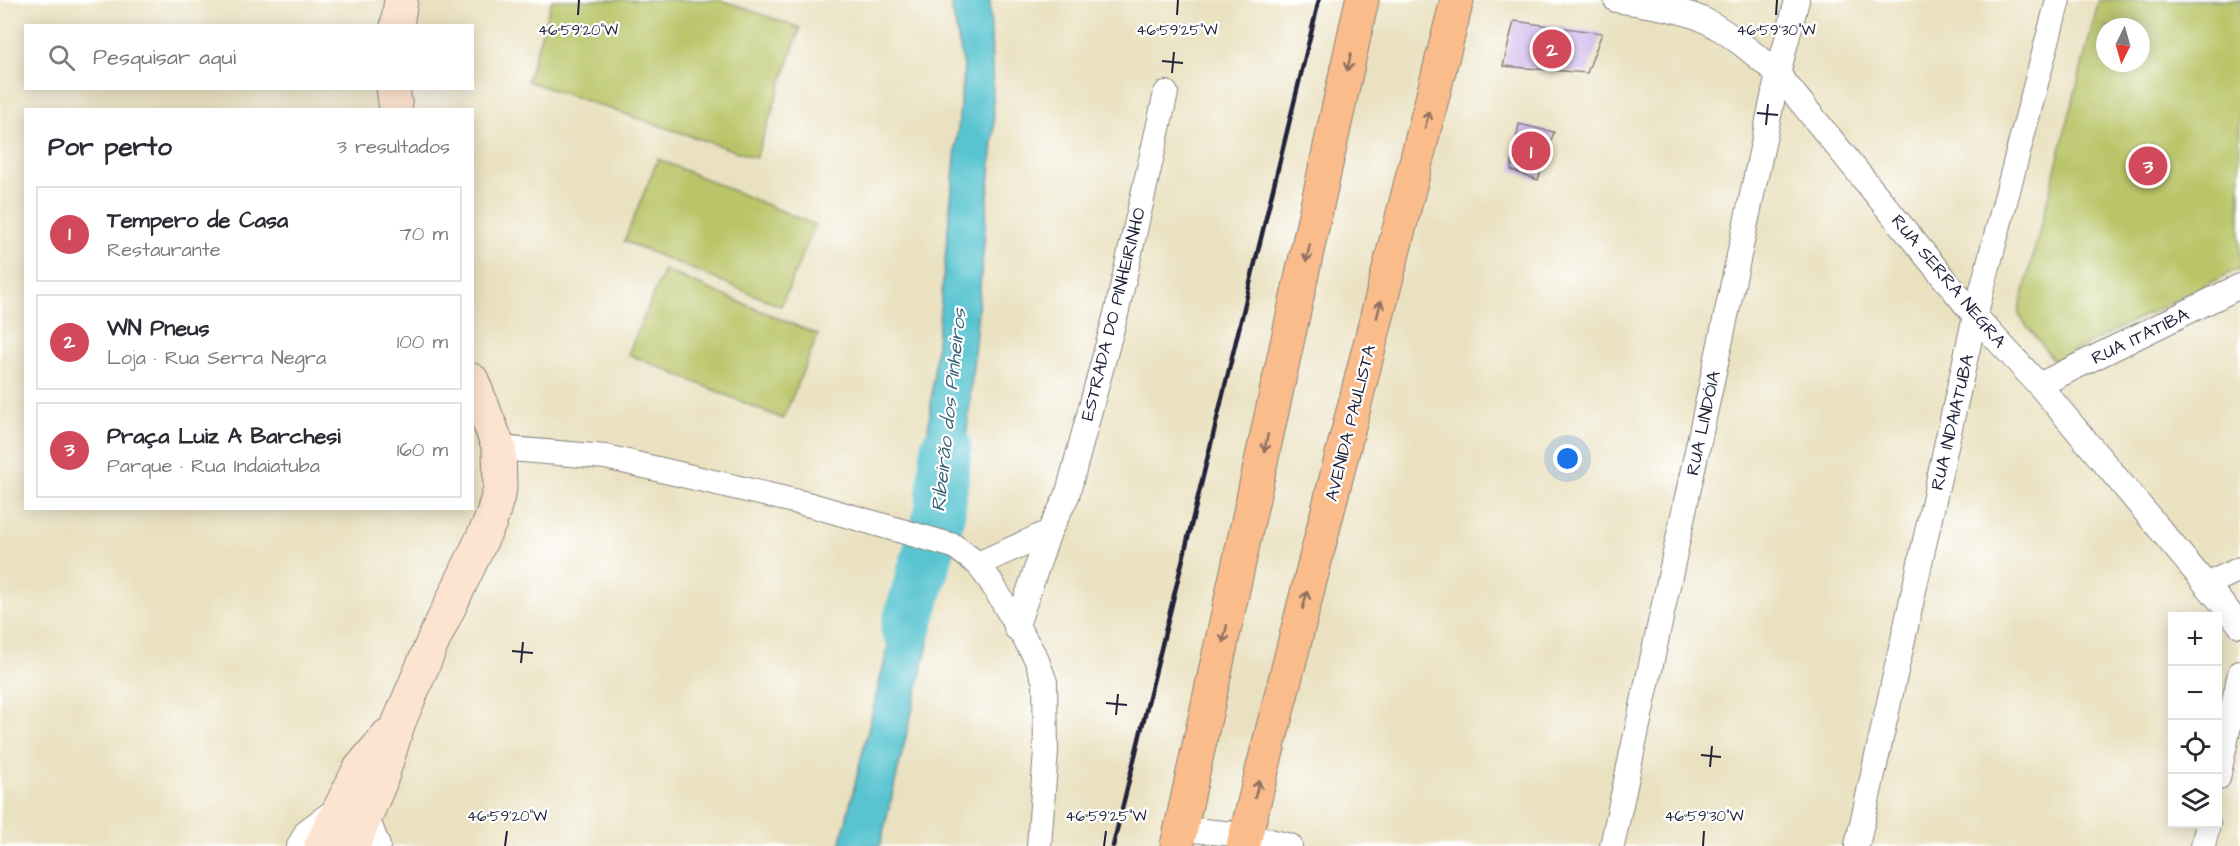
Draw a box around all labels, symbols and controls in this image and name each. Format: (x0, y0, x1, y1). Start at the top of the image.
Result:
north arrow (2096, 18, 2150, 72)
text: 46°59'20"W (538, 20, 618, 41)
text: 46°59'25"W (1136, 20, 1218, 41)
text: 46°59'30"W (1736, 20, 1816, 41)
search box (24, 24, 474, 90)
pin: 2 (1532, 26, 1572, 72)
icon: search (45, 41, 78, 74)
text: Pesquisar aqui (93, 42, 236, 73)
one-way arrow (1343, 52, 1354, 71)
one-way arrow (1421, 111, 1433, 130)
pin: 1 (1512, 128, 1550, 174)
text: Por perto (48, 129, 172, 165)
text: 3 resultados (337, 133, 450, 161)
pin: 3 (2128, 144, 2168, 188)
text: Tempero de Casa (107, 205, 288, 236)
street label: ESTRADA DO PINHEIRINHO (1075, 205, 1152, 423)
street label: RUA SERRA NEGRA (1885, 209, 2012, 354)
text: 1 (68, 220, 71, 248)
text: 70 m (400, 220, 448, 248)
text: Restaurante (107, 236, 221, 264)
one-way arrow (1301, 243, 1313, 262)
one-way arrow (1373, 300, 1385, 319)
street label: RUA ITATIBA (2087, 302, 2193, 371)
water label: Ribeirão dos Pinheiros (924, 306, 974, 513)
text: WN Pneus (107, 313, 209, 344)
text: 2 (64, 328, 75, 356)
text: 100 m (397, 328, 448, 356)
street label: AVENIDA PAULISTA (1319, 342, 1382, 504)
text: Loja · Rua Serra Negra (107, 344, 326, 372)
street label: RUA INDAIATUBA (1925, 351, 1980, 493)
street label: RUA LINDÓIA (1680, 368, 1727, 478)
text: Praça Luiz A Barchesi (107, 421, 341, 452)
one-way arrow (1260, 433, 1271, 452)
text: 3 (64, 436, 75, 464)
text: 160 m (397, 436, 448, 464)
your location (1553, 444, 1582, 473)
text: Parque · Rua Indaiatuba (107, 452, 320, 480)
one-way arrow (1300, 591, 1311, 610)
map controls (2168, 612, 2222, 828)
button: + (2168, 612, 2222, 666)
one-way arrow (1218, 624, 1230, 643)
button: − (2168, 666, 2222, 720)
button: locate (2168, 720, 2222, 774)
button: layers (2168, 774, 2222, 828)
one-way arrow (1252, 780, 1263, 799)
text: 46°59'20"W (467, 806, 547, 827)
text: 46°59'25"W (1065, 806, 1147, 827)
text: 46°59'30"W (1664, 806, 1744, 827)

